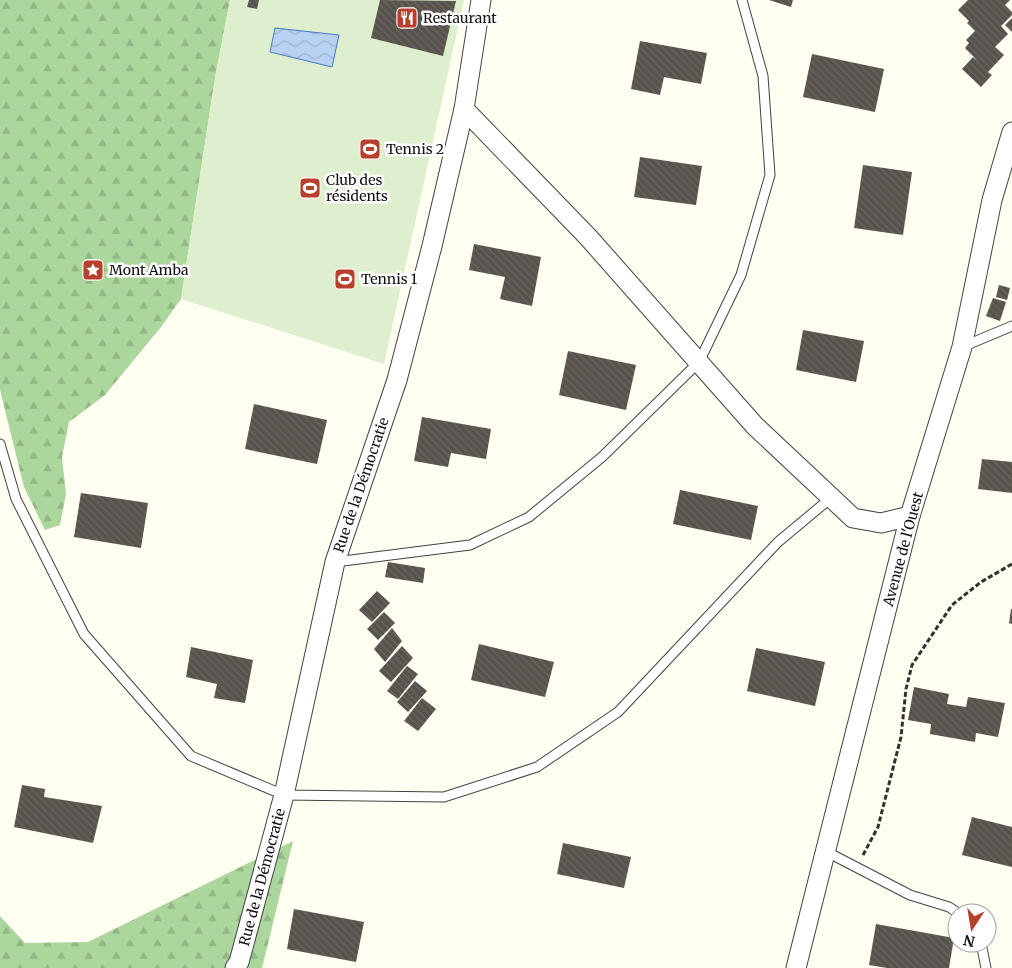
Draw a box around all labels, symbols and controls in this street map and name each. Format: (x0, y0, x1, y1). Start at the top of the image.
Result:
restaurant icon: Restaurant (395, 6, 419, 30)
place label: Restaurant (423, 9, 497, 27)
sports icon: Tennis 2 (358, 137, 382, 161)
place label: Tennis 2 (386, 140, 444, 158)
place label: Club des résidents (326, 171, 388, 205)
sports icon: Club des résidents (298, 176, 322, 200)
place icon: Mont Amba (81, 258, 105, 282)
place label: Mont Amba (109, 261, 189, 279)
sports icon: Tennis 1 (333, 267, 357, 291)
place label: Tennis 1 (361, 270, 417, 288)
street label: Rue de la Démocratie (329, 415, 393, 555)
street label: Avenue de l'Ouest (879, 489, 927, 609)
street label: Rue de la Démocratie (235, 806, 289, 948)
north arrow (947, 903, 997, 953)
text: N (962, 931, 977, 951)

